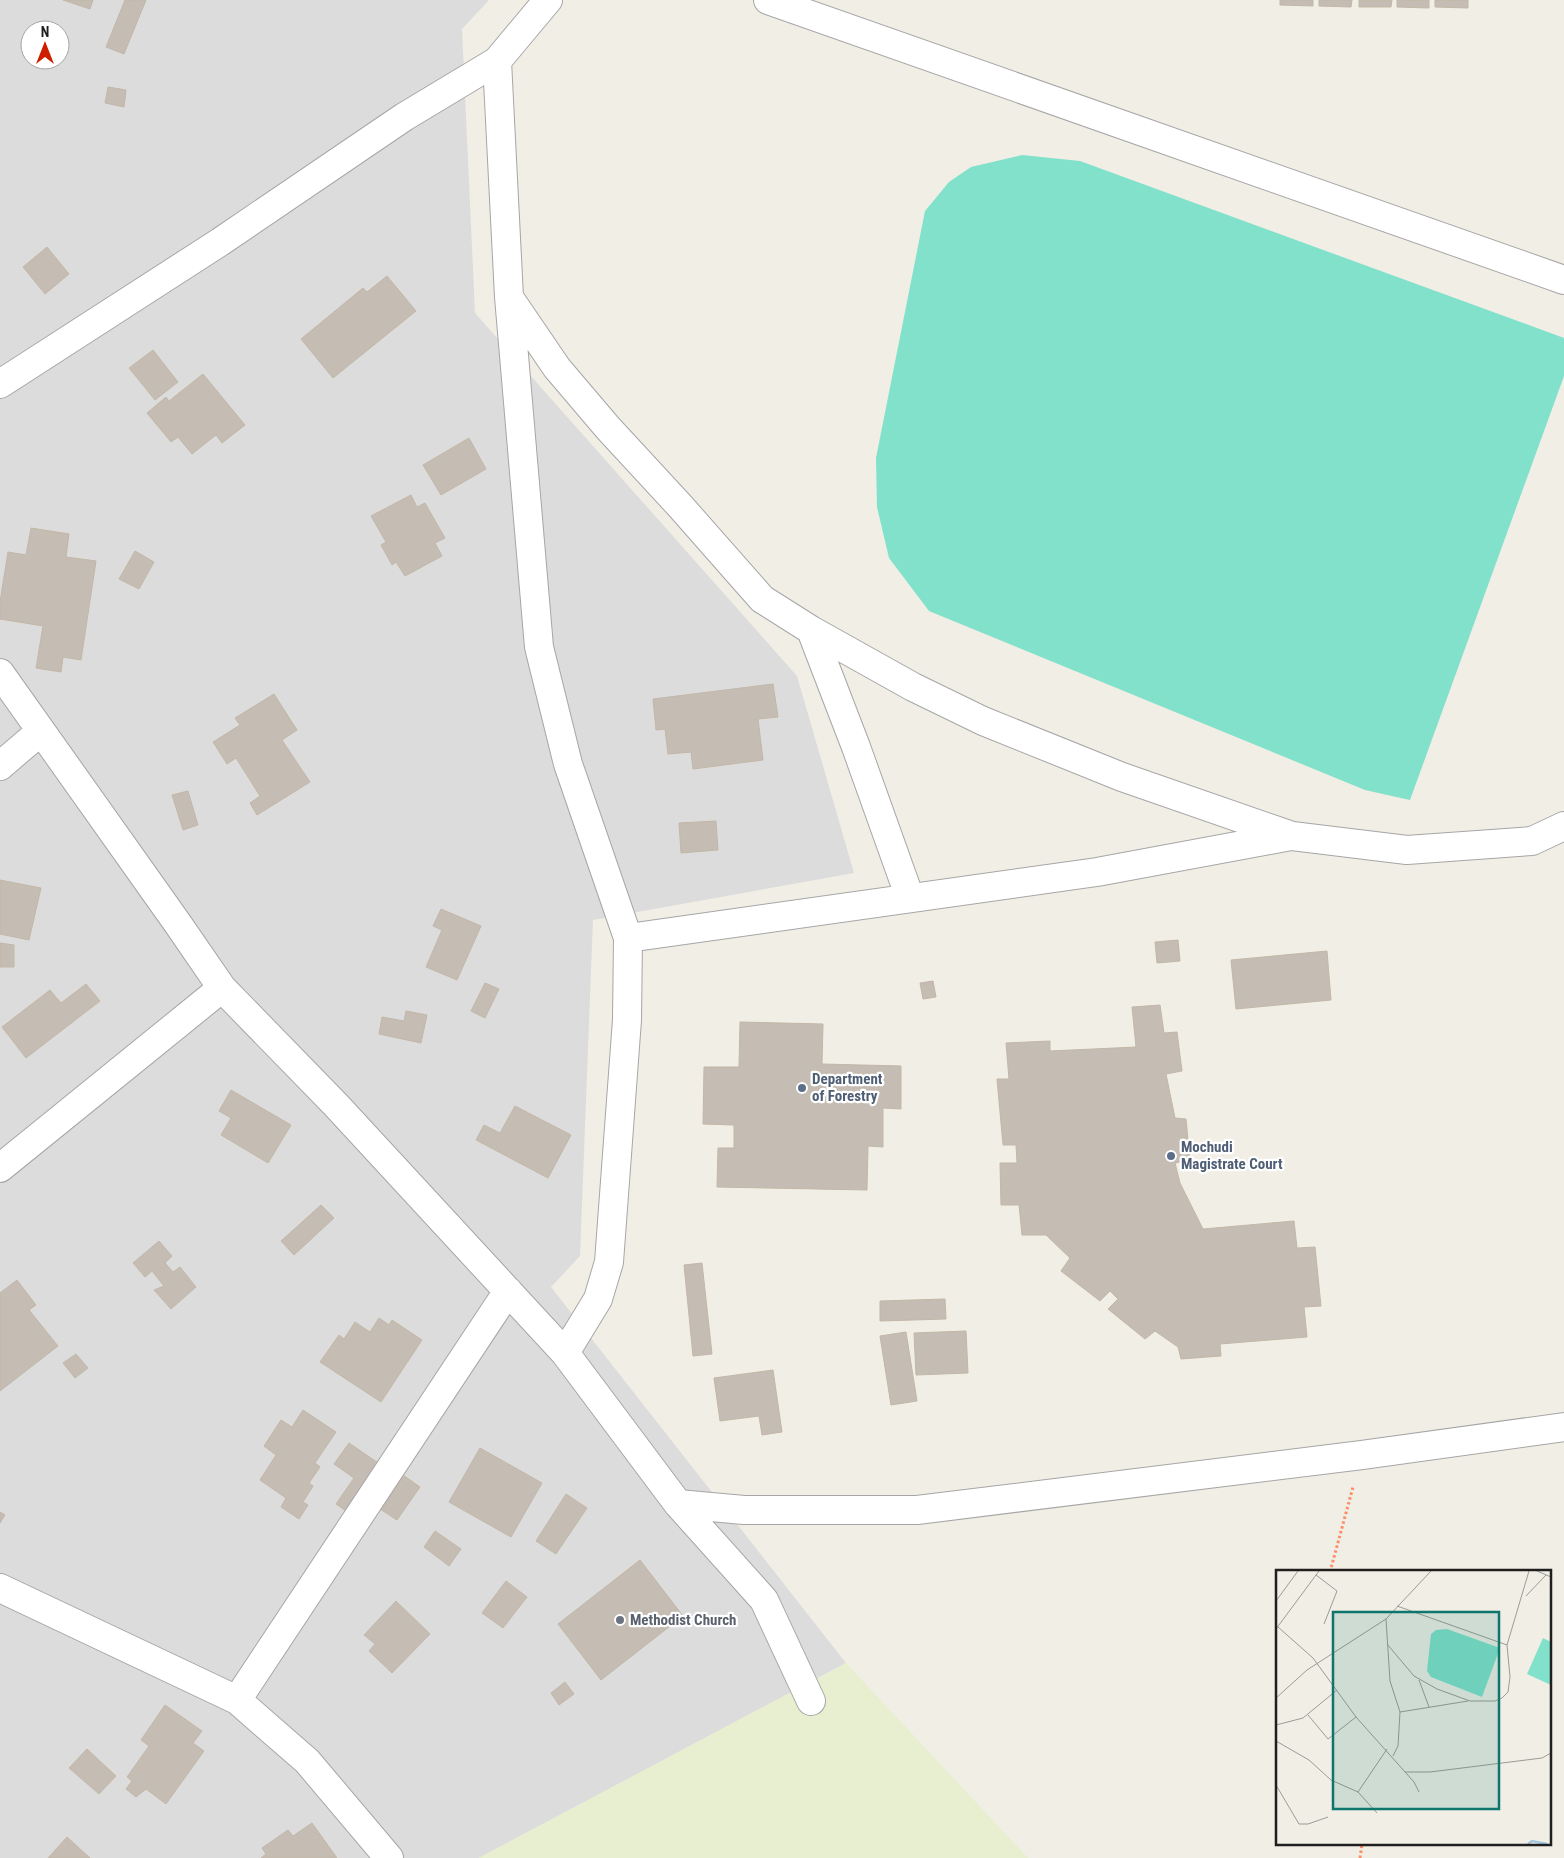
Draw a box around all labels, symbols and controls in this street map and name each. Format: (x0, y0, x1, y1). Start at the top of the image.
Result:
north arrow (20, 20, 70, 70)
text: N (41, 24, 49, 40)
place label: Department of Forestry (812, 1070, 883, 1105)
marker: Department of Forestry (796, 1082, 808, 1094)
place label: Mochudi Magistrate Court (1181, 1138, 1283, 1173)
marker: Mochudi Magistrate Court (1165, 1150, 1177, 1162)
inset map (1276, 1570, 1552, 1846)
place label: Methodist Church (630, 1611, 737, 1629)
marker: Methodist Church (614, 1614, 626, 1626)

